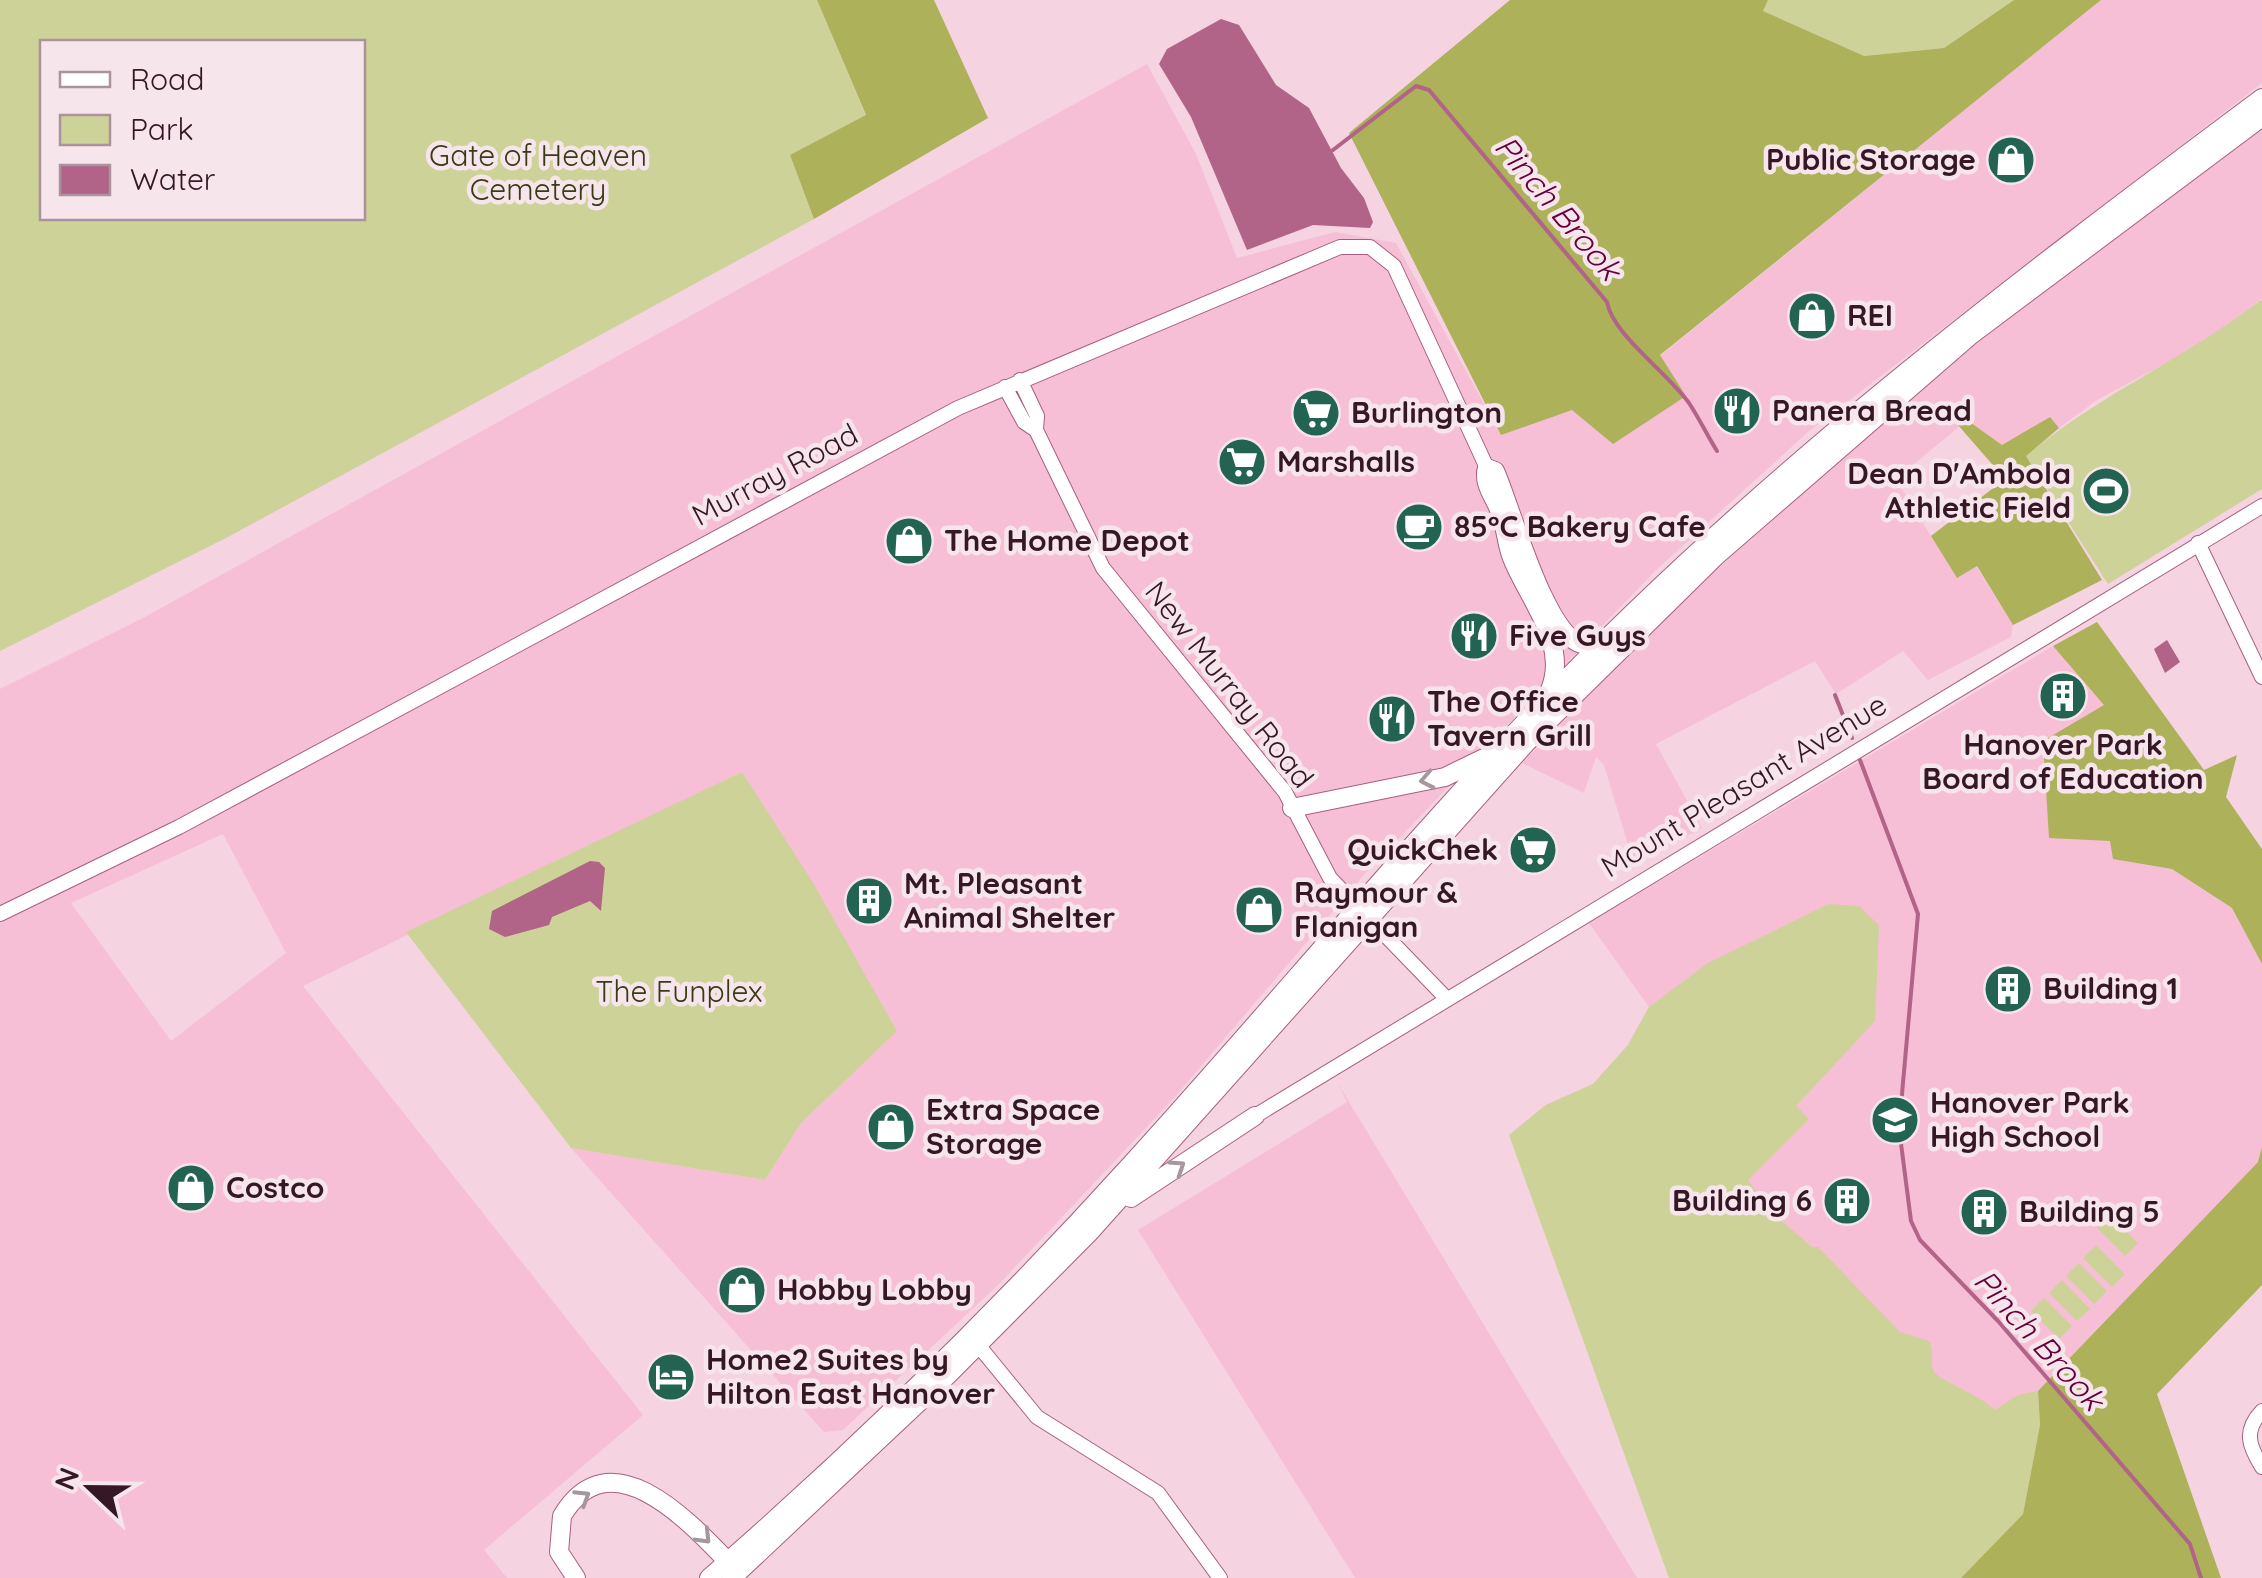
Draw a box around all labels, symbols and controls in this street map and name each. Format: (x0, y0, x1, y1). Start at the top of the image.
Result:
legend (40, 40, 365, 220)
text: Road (130, 60, 204, 98)
text: Park (130, 110, 194, 148)
water label: Pinch Brook (1487, 127, 1633, 290)
shop icon: Public Storage (1985, 134, 2037, 186)
park label: Gate of Heaven Cemetery (429, 136, 647, 208)
place label: Public Storage (1766, 140, 1976, 178)
text: Water (130, 160, 216, 198)
shop icon: REI (1786, 290, 1838, 342)
place label: REI (1847, 296, 1893, 334)
restaurant icon: Panera Bread (1711, 385, 1763, 437)
supermarket icon: Burlington (1290, 387, 1342, 439)
place label: Panera Bread (1772, 391, 1972, 429)
place label: Burlington (1351, 393, 1502, 431)
street label: Murray Road (685, 415, 864, 534)
supermarket icon: Marshalls (1216, 436, 1268, 488)
place label: Marshalls (1277, 442, 1415, 480)
place label: Dean D'Ambola Athletic Field (1847, 454, 2071, 526)
sports icon: Dean D'Ambola Athletic Field (2080, 465, 2132, 517)
cafe icon: 85°C Bakery Cafe (1393, 501, 1445, 553)
place label: 85°C Bakery Cafe (1454, 507, 1706, 545)
shop icon: The Home Depot (883, 515, 935, 567)
place label: The Home Depot (944, 521, 1190, 559)
street label: New Murray Road (1137, 573, 1322, 795)
restaurant icon: Five Guys (1448, 610, 1500, 662)
place label: Five Guys (1509, 616, 1646, 654)
building icon: Hanover Park Board of Education (2037, 670, 2089, 722)
place label: The Office Tavern Grill (1427, 682, 1592, 754)
street label: Mount Pleasant Avenue (1594, 685, 1893, 885)
restaurant icon: The Office Tavern Grill (1366, 693, 1418, 745)
place label: Hanover Park Board of Education (1922, 725, 2204, 797)
one-way arrow (1419, 769, 1436, 790)
supermarket icon: QuickChek (1507, 824, 1559, 876)
place label: QuickChek (1347, 830, 1498, 868)
place label: Mt. Pleasant Animal Shelter (904, 864, 1115, 936)
place label: Raymour & Flanigan (1294, 873, 1458, 945)
building icon: Mt. Pleasant Animal Shelter (843, 875, 895, 927)
shop icon: Raymour & Flanigan (1233, 884, 1285, 936)
building icon: Building 1 (1982, 963, 2034, 1015)
place label: Building 1 (2043, 969, 2178, 1007)
park label: The Funplex (595, 972, 763, 1010)
place label: Hanover Park High School (1930, 1083, 2130, 1155)
place label: Extra Space Storage (926, 1090, 1100, 1162)
school or university icon: Hanover Park High School (1869, 1094, 1921, 1146)
shop icon: Extra Space Storage (865, 1101, 917, 1153)
one-way arrow (1167, 1160, 1185, 1179)
shop icon: Costco (165, 1162, 217, 1214)
place label: Costco (226, 1168, 324, 1206)
building icon: Building 6 (1821, 1175, 1873, 1227)
place label: Building 6 (1672, 1181, 1812, 1219)
building icon: Building 5 (1958, 1186, 2010, 1238)
place label: Building 5 (2019, 1192, 2160, 1230)
water label: Pinch Brook (1966, 1260, 2115, 1420)
shop icon: Hobby Lobby (716, 1264, 768, 1316)
place label: Hobby Lobby (777, 1270, 972, 1308)
place label: Home2 Suites by Hilton East Hanover (706, 1340, 995, 1412)
hotel icon: Home2 Suites by Hilton East Hanover (645, 1351, 697, 1403)
north arrow (40, 1438, 140, 1538)
text: N (46, 1462, 86, 1495)
one-way arrow (572, 1490, 590, 1509)
one-way arrow (692, 1525, 710, 1543)

